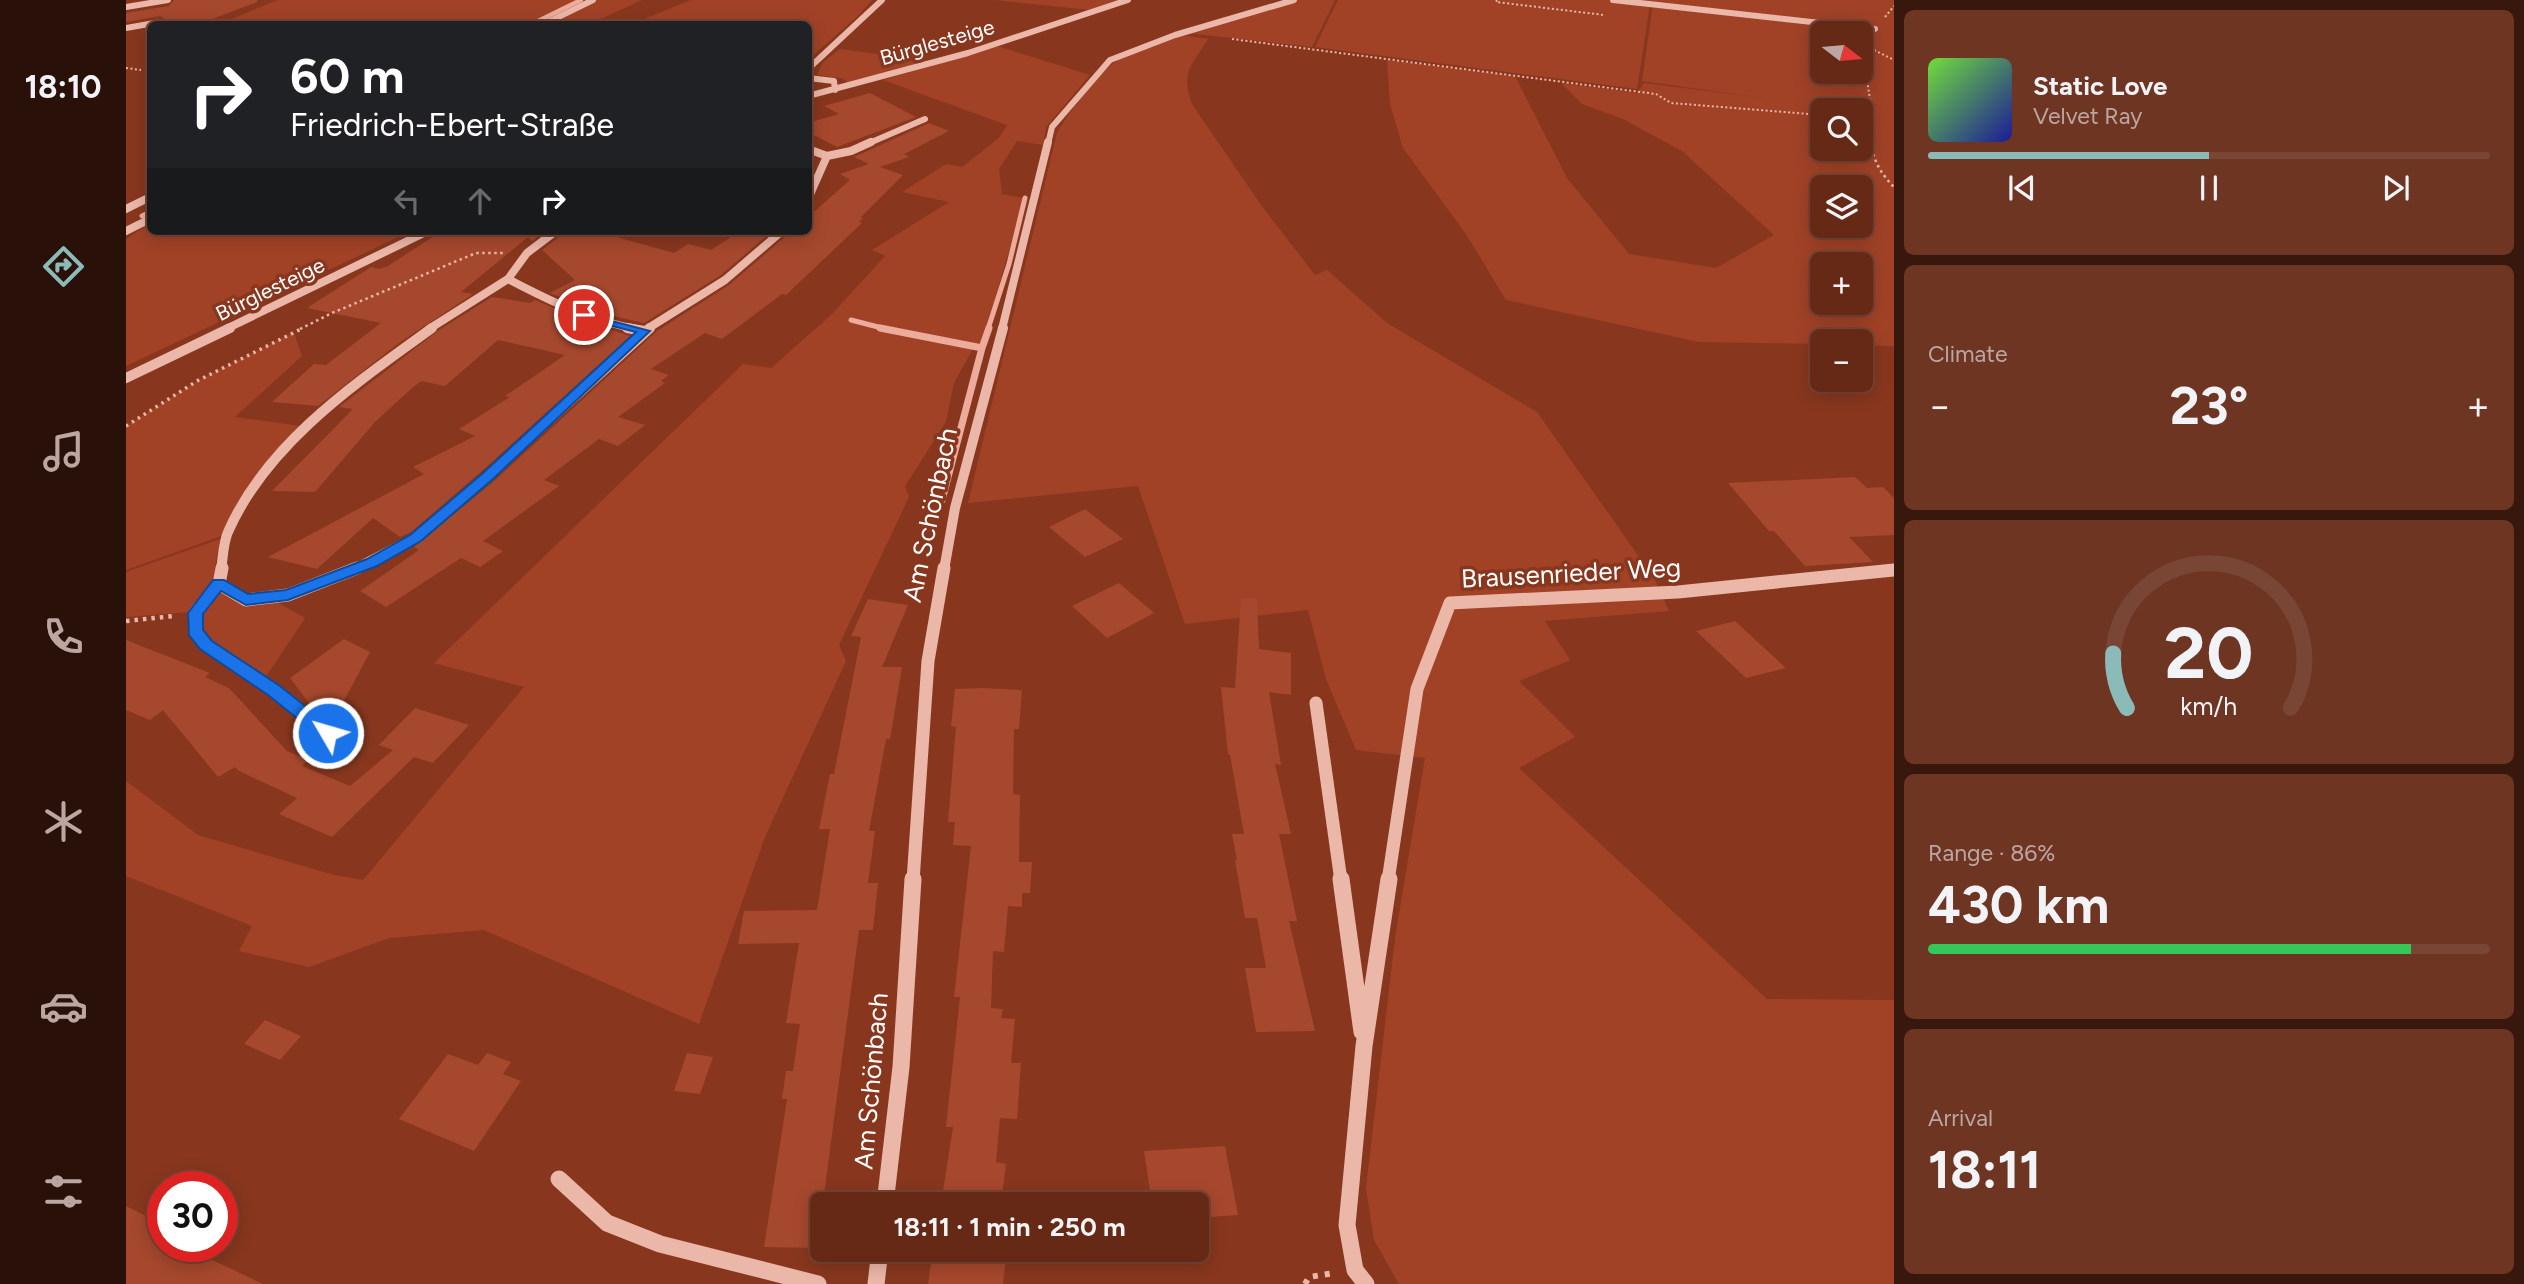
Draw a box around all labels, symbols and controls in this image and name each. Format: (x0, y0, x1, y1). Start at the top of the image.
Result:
street label: Bürglesteige (877, 14, 997, 70)
north arrow (1810, 21, 1872, 84)
map controls (1810, 21, 1873, 392)
text: 60 m (290, 46, 405, 105)
icon: right (175, 49, 266, 140)
text: 18:10 (25, 68, 101, 106)
text: Static Love (2033, 70, 2167, 102)
button: search (1810, 98, 1873, 161)
text: Velvet Ray (2033, 102, 2142, 130)
text: Friedrich-Ebert-Straße (290, 106, 614, 144)
icon: previous (2003, 169, 2041, 207)
icon: pause (2190, 169, 2228, 207)
icon: next (2377, 169, 2415, 207)
button: layers (1810, 175, 1873, 238)
icon: left (388, 182, 426, 220)
icon: ahead (461, 182, 499, 220)
icon: right (534, 182, 572, 220)
icon: directions (39, 242, 88, 291)
street label: Bürglesteige (212, 252, 328, 326)
button: + (1810, 252, 1873, 315)
pin (554, 285, 614, 345)
icon: arrive (565, 296, 603, 334)
button: − (1810, 329, 1873, 392)
text: Climate (1928, 340, 2007, 368)
text: 23° (2170, 375, 2248, 437)
text: − (1928, 383, 1952, 429)
text: + (2466, 383, 2490, 429)
street label: Am Schönbach (896, 425, 964, 605)
icon: music (39, 427, 88, 476)
street label: Brausenrieder Weg (1460, 551, 1682, 595)
text: 20 (2164, 609, 2254, 696)
icon: phone (39, 612, 88, 661)
text: km/h (2180, 691, 2238, 721)
position arrow (291, 696, 365, 770)
icon: climate (39, 797, 88, 846)
text: Range · 86% (1928, 839, 2055, 867)
text: 430 km (1928, 874, 2109, 936)
icon: car (39, 982, 88, 1031)
street label: Am Schönbach (847, 991, 895, 1171)
text: Arrival (1928, 1104, 1993, 1132)
text: 18:11 (1928, 1139, 2041, 1201)
icon: filters (39, 1167, 88, 1216)
speed limit sign: 30 (147, 1171, 238, 1262)
text: 18:11 · 1 min · 250 m (893, 1211, 1126, 1243)

